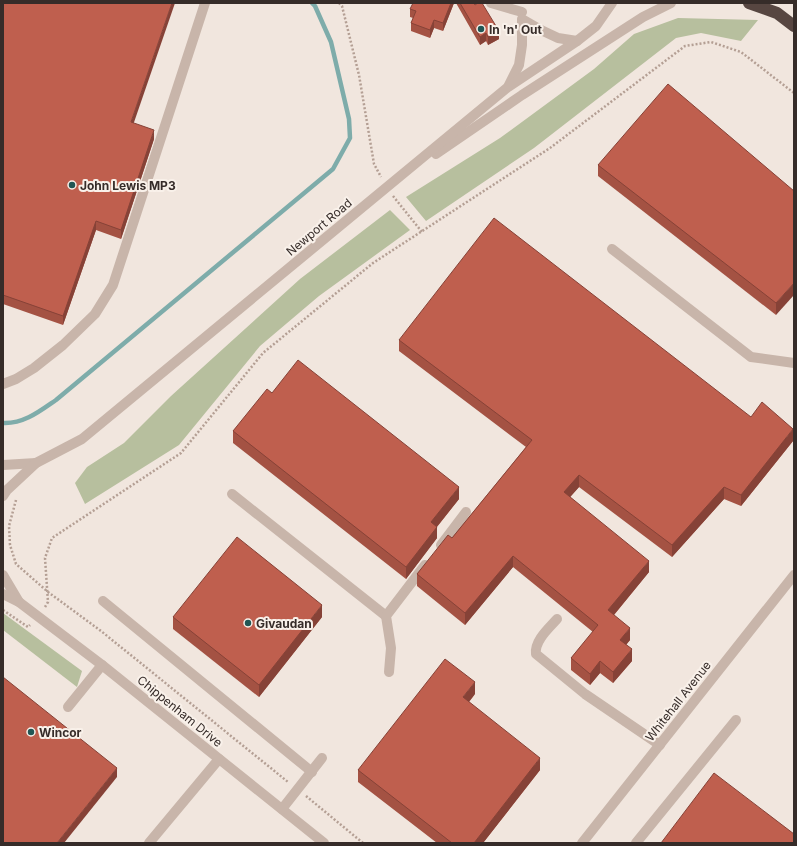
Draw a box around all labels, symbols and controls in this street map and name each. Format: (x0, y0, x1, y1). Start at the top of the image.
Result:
place label: In 'n' Out (489, 22, 543, 37)
marker: In 'n' Out (476, 24, 486, 34)
place label: John Lewis MP3 (80, 178, 176, 193)
marker: John Lewis MP3 (67, 180, 77, 190)
street label: Newport Road (283, 195, 355, 259)
place label: Givaudan (256, 616, 312, 631)
marker: Givaudan (243, 618, 253, 628)
street label: Whitehall Avenue (642, 658, 714, 744)
street label: Chippenham Drive (134, 672, 226, 750)
place label: Wincor (39, 725, 82, 740)
marker: Wincor (26, 727, 36, 737)

